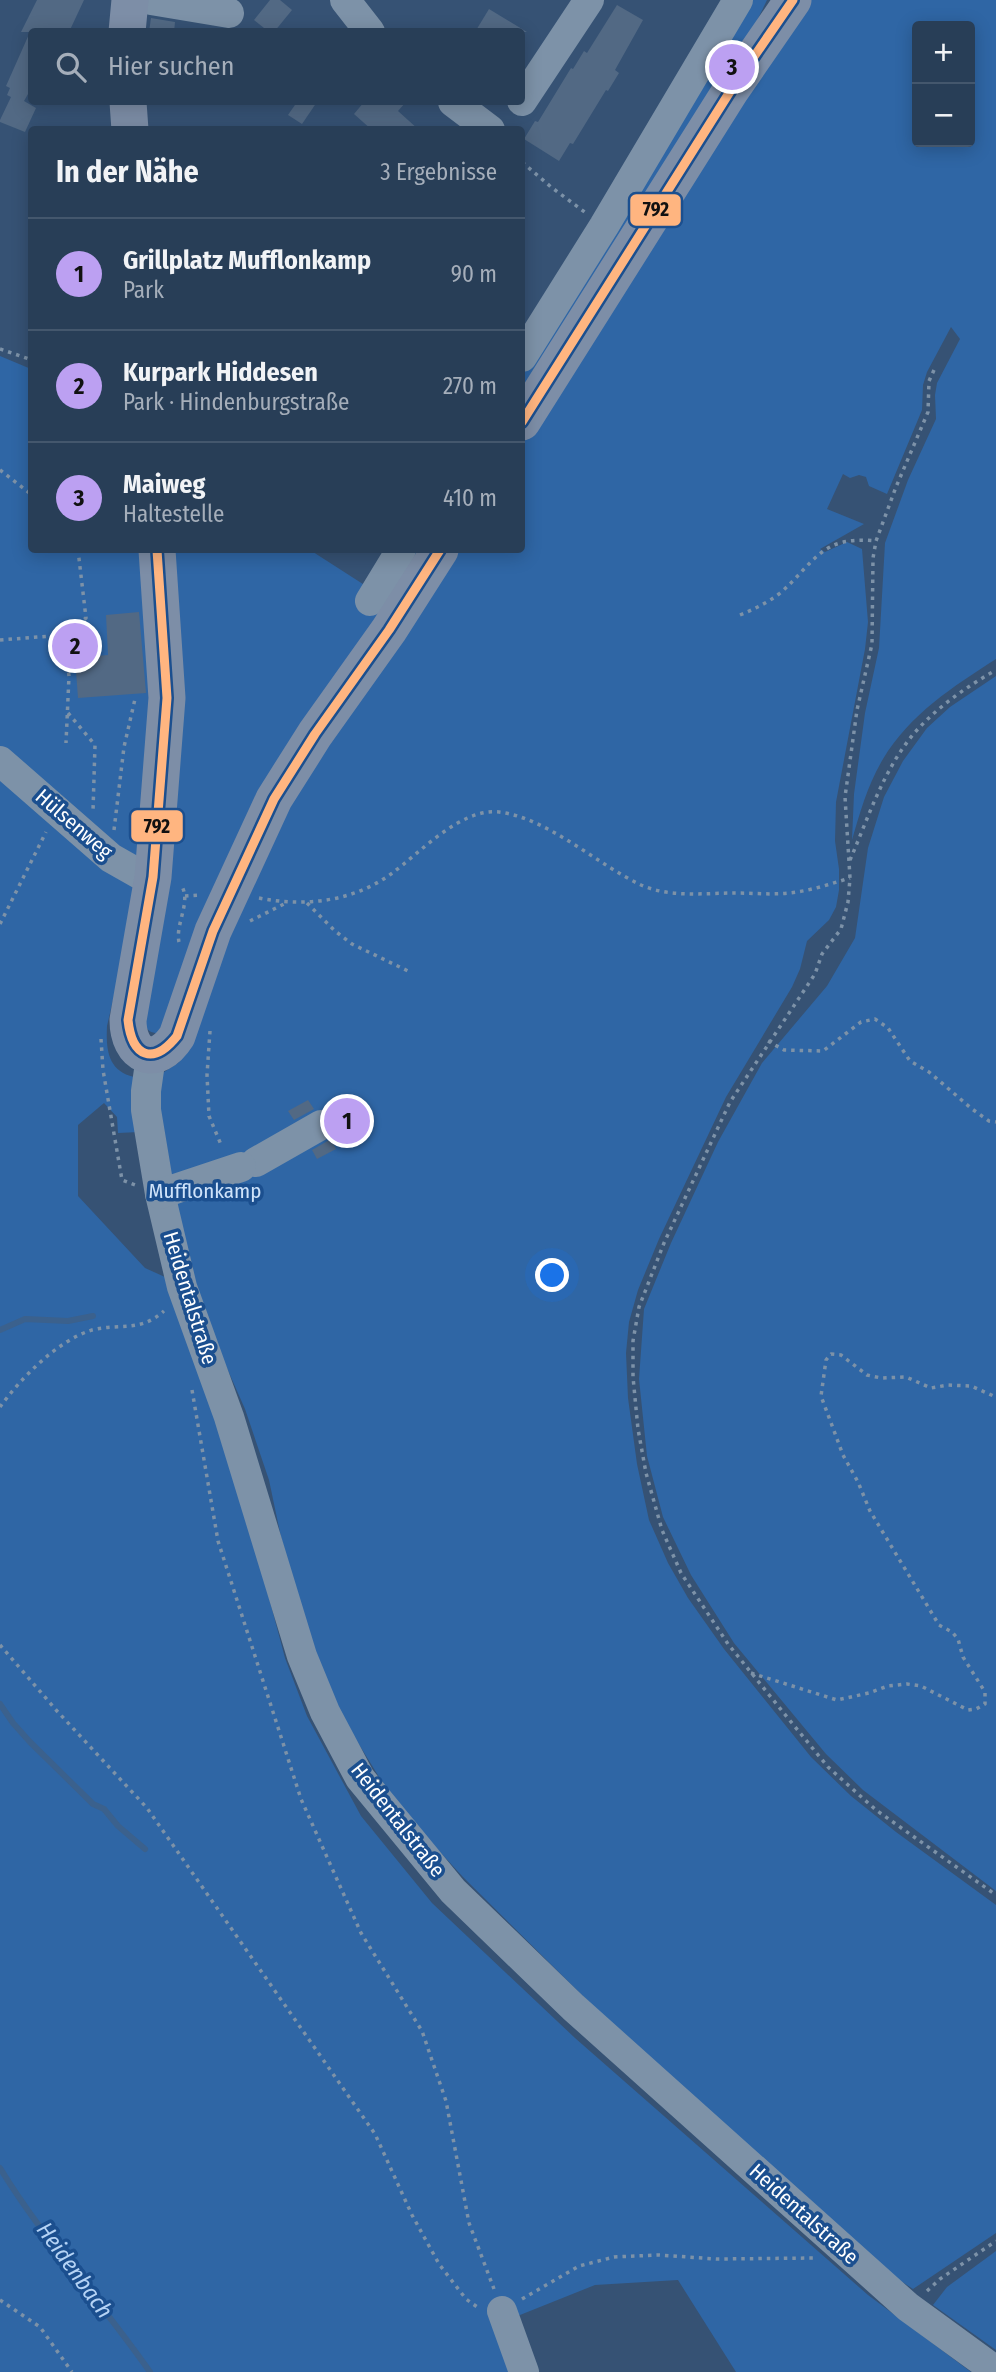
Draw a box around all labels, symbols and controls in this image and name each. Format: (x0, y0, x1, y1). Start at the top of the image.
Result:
map controls (912, 21, 975, 147)
button: + (912, 21, 975, 84)
search box (28, 28, 525, 105)
pin: 3 (709, 41, 755, 93)
icon: search (52, 48, 90, 86)
text: Hier suchen (108, 51, 234, 82)
button: − (912, 84, 975, 147)
text: In der Nähe (56, 154, 199, 190)
text: 3 Ergebnisse (380, 158, 497, 186)
line badge: 792 (629, 193, 682, 227)
text: 792 (643, 198, 669, 221)
text: Grillplatz Mufflonkamp (123, 245, 371, 276)
text: 1 (74, 260, 84, 288)
text: 90 m (451, 260, 497, 288)
text: Park (123, 276, 164, 304)
text: Kurpark Hiddesen (123, 357, 318, 388)
text: 2 (74, 372, 84, 400)
text: 270 m (443, 372, 497, 400)
text: Park · Hindenburgstraße (123, 388, 349, 416)
text: Maiweg (123, 469, 205, 500)
text: 3 (74, 484, 84, 512)
text: 410 m (443, 484, 497, 512)
text: Haltestelle (123, 500, 224, 528)
pin: 2 (52, 620, 98, 672)
street label: Hülsenweg (30, 783, 118, 865)
line badge: 792 (130, 809, 184, 843)
text: 792 (144, 815, 170, 838)
pin: 1 (324, 1095, 370, 1147)
park label: Mufflonkamp (149, 1178, 261, 1204)
street label: Heidentalstraße (157, 1228, 223, 1368)
your location (535, 1258, 569, 1292)
street label: Heidentalstraße (345, 1758, 451, 1882)
street label: Heidentalstraße (744, 2158, 864, 2270)
water label: Heidenbach (31, 2217, 119, 2323)

